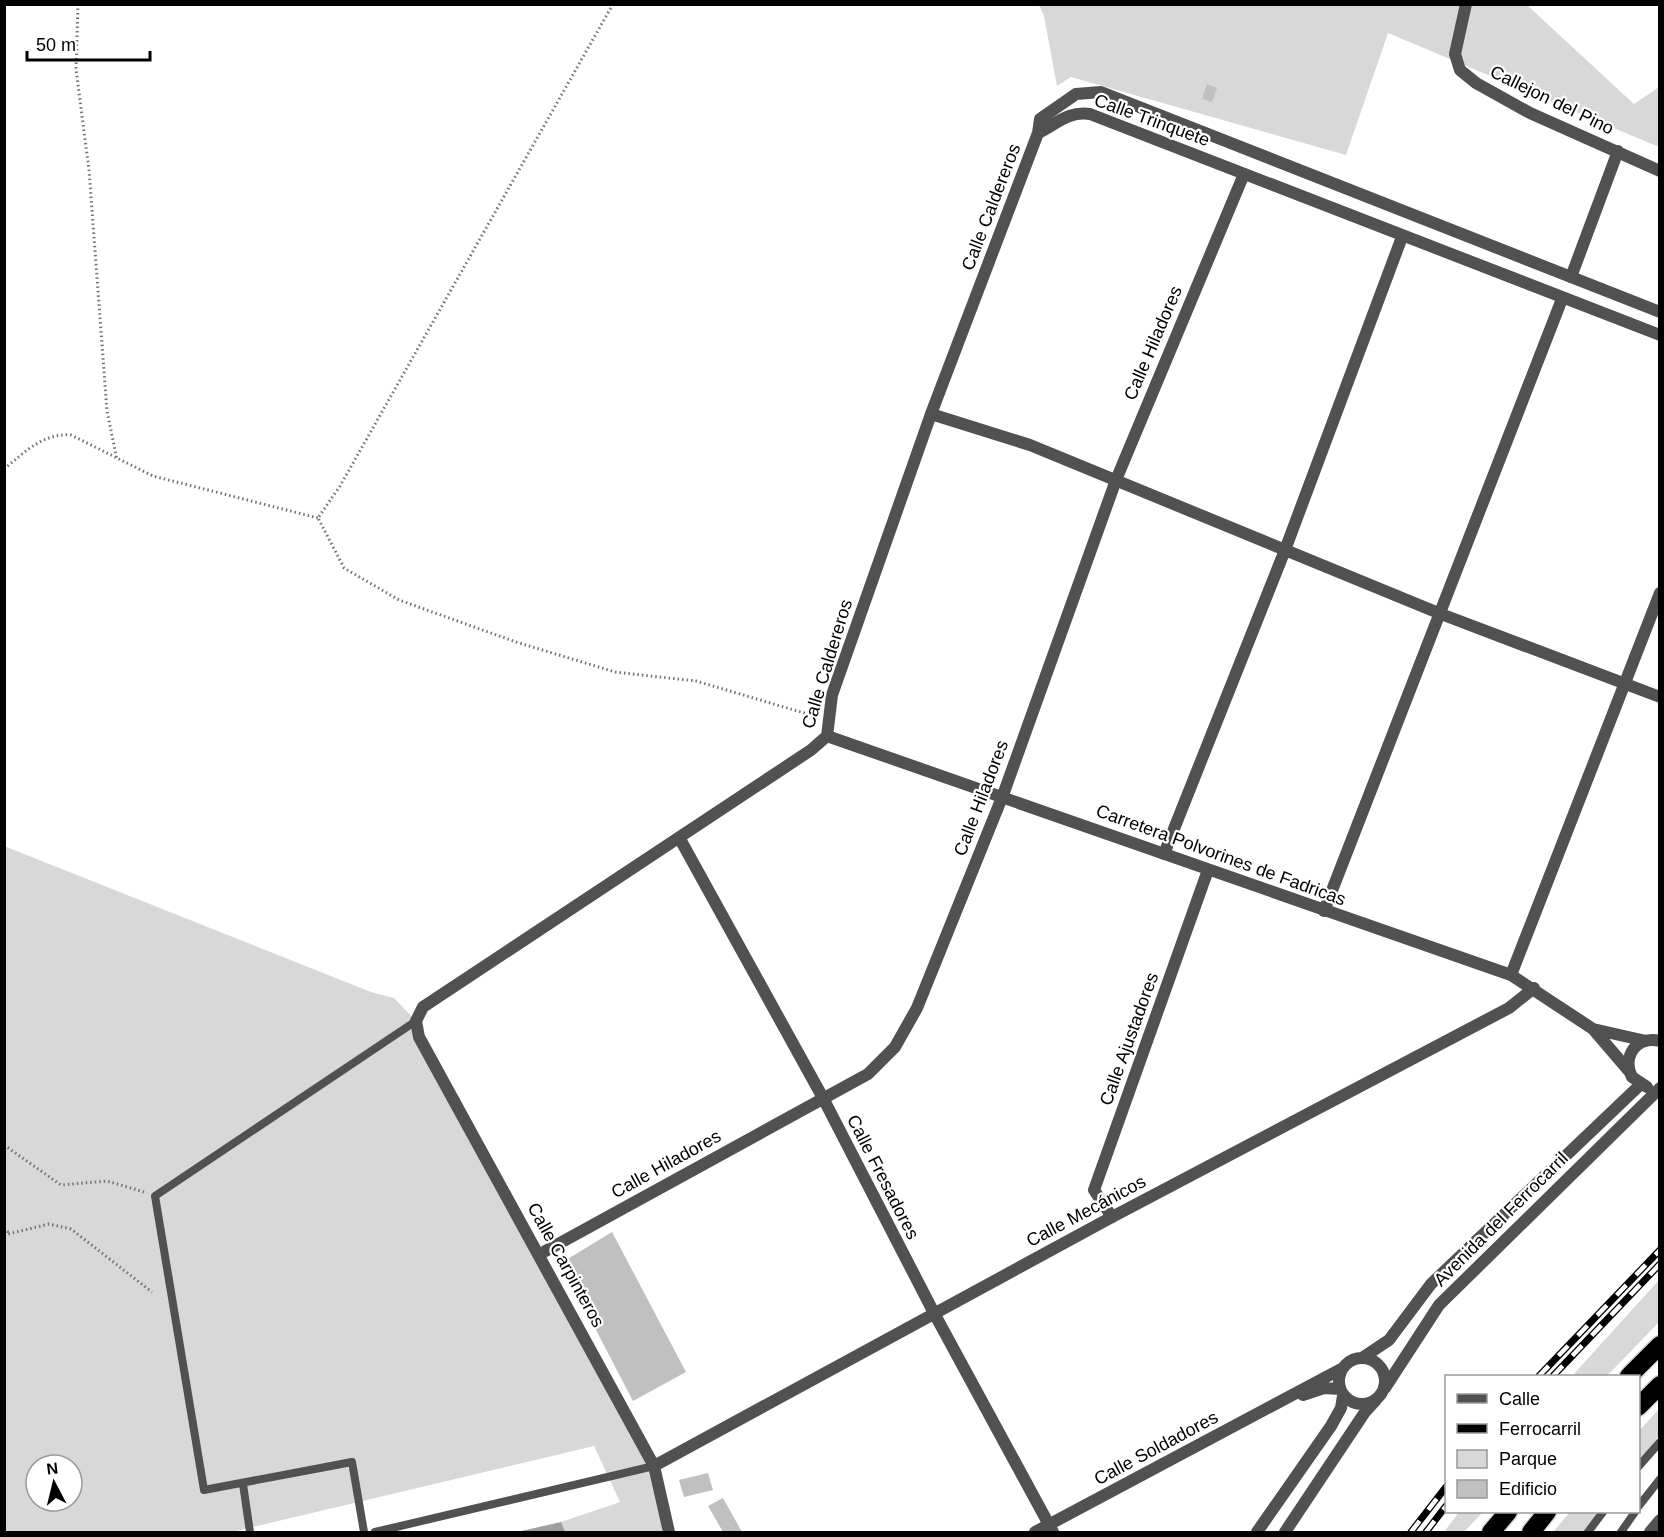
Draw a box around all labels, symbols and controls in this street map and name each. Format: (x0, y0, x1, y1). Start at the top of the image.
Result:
scale bar (27, 24, 150, 62)
text: 50 m (36, 35, 76, 55)
street label: Callejon del Pino (1487, 61, 1617, 139)
street label: Calle Trinquete (1092, 90, 1212, 150)
street label: Calle Caldereros (958, 141, 1024, 273)
street label: Calle Hiladores (1120, 283, 1186, 403)
street label: Calle Caldereros (798, 597, 856, 731)
street label: Calle Hiladores (950, 737, 1012, 859)
street label: Carretera Polvorines de Fadricas (1093, 800, 1349, 910)
street label: Calle Ajustadores (1096, 970, 1162, 1108)
street label: Calle Fresadores (843, 1111, 923, 1243)
street label: Calle Hiladores (608, 1126, 724, 1202)
street label: Avenida del Ferrocarril (1430, 1148, 1572, 1290)
street label: Calle Mecánicos (1023, 1171, 1149, 1251)
street label: Calle Carpinteros (524, 1199, 608, 1331)
legend (1445, 1375, 1640, 1513)
text: Calle (1499, 1389, 1540, 1409)
street label: Calle Soldadores (1091, 1407, 1221, 1489)
text: Ferrocarril (1499, 1419, 1581, 1439)
text: Parque (1499, 1449, 1557, 1469)
north arrow (24, 1453, 84, 1513)
text: N (45, 1459, 59, 1478)
text: Edificio (1499, 1479, 1557, 1499)

